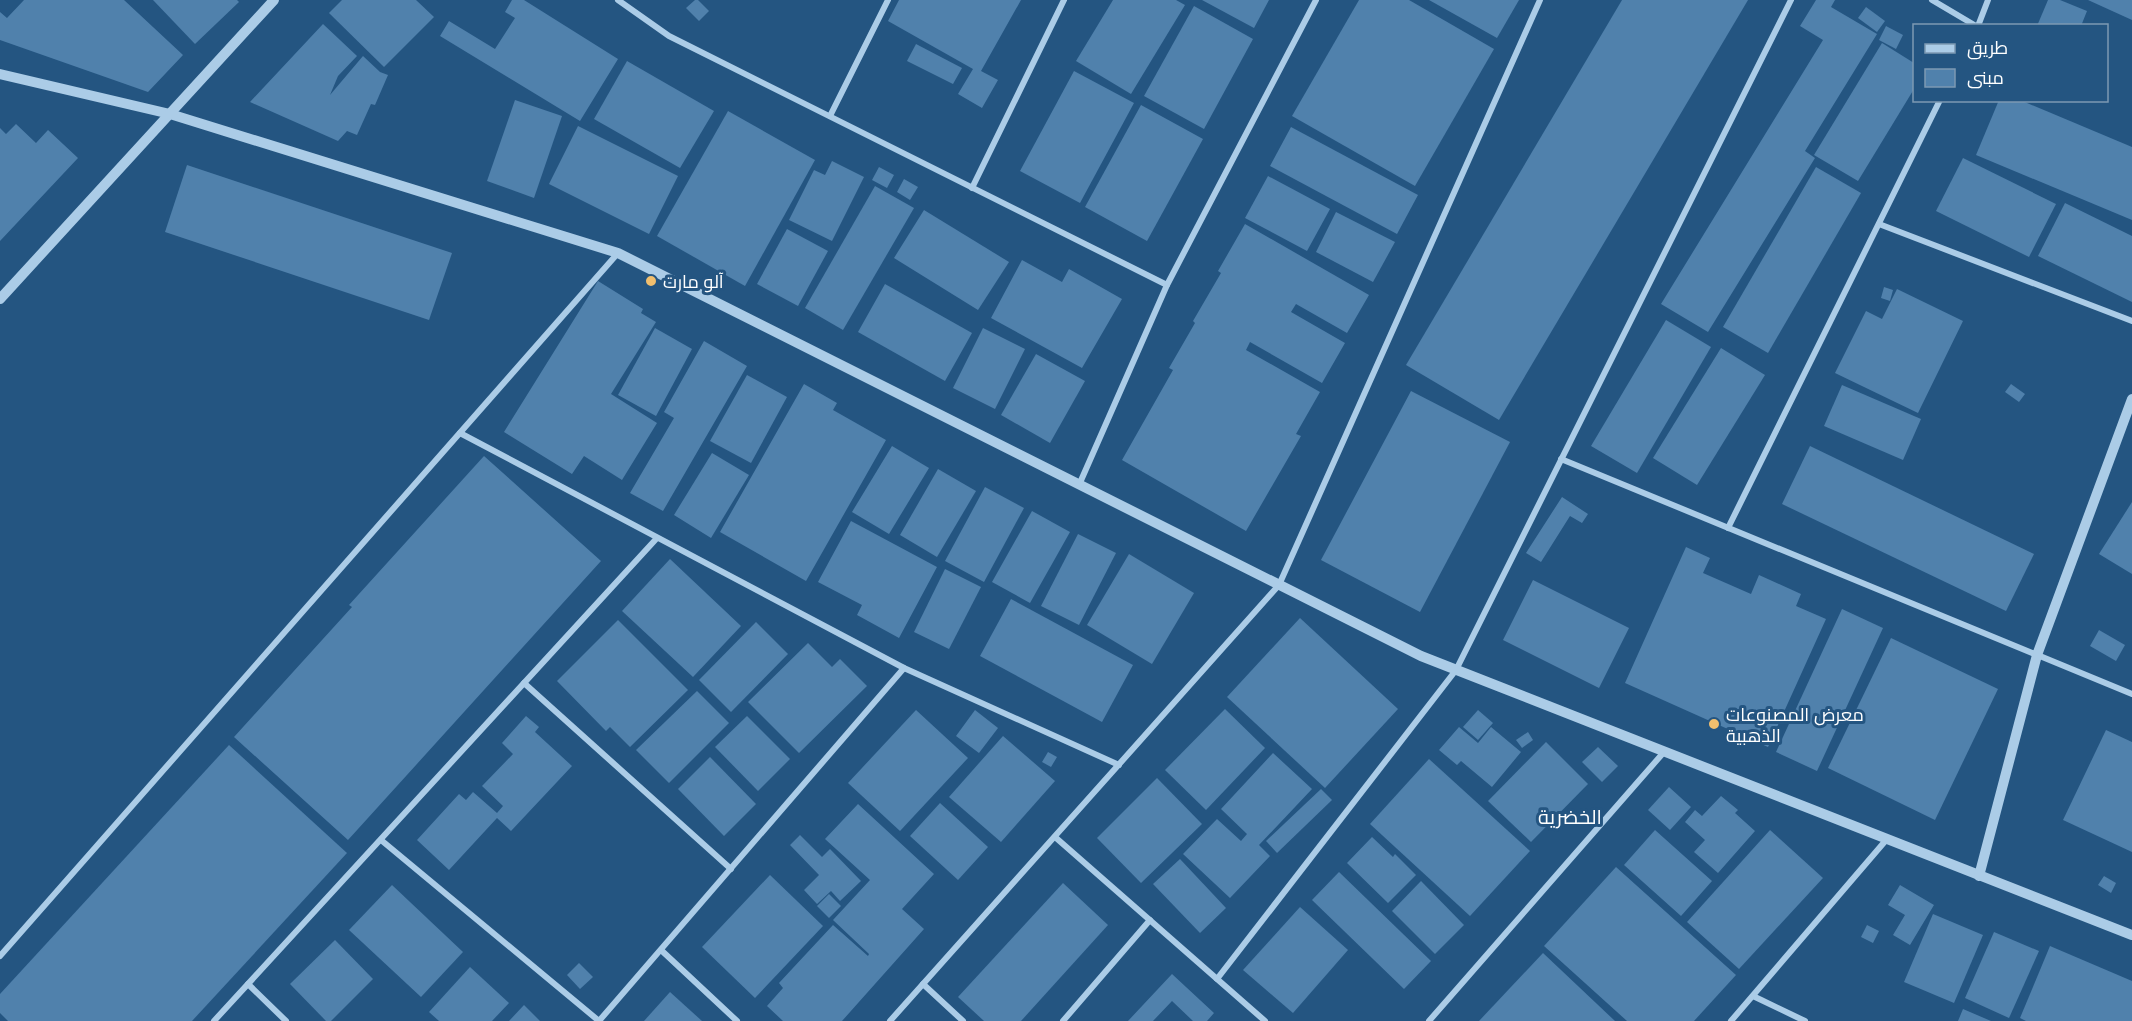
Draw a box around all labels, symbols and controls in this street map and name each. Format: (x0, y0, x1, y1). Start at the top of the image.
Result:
legend (1913, 24, 2108, 102)
text: طريق (1967, 36, 2008, 60)
text: مبنى (1967, 66, 2004, 89)
place label: آلو مارت (663, 270, 724, 293)
marker: آلو مارت (644, 274, 658, 288)
place label: معرض المصنوعات الذهبية (1726, 703, 1864, 747)
marker: معرض المصنوعات الذهبية (1707, 717, 1721, 731)
district label: الخضرية (1538, 804, 1602, 829)

